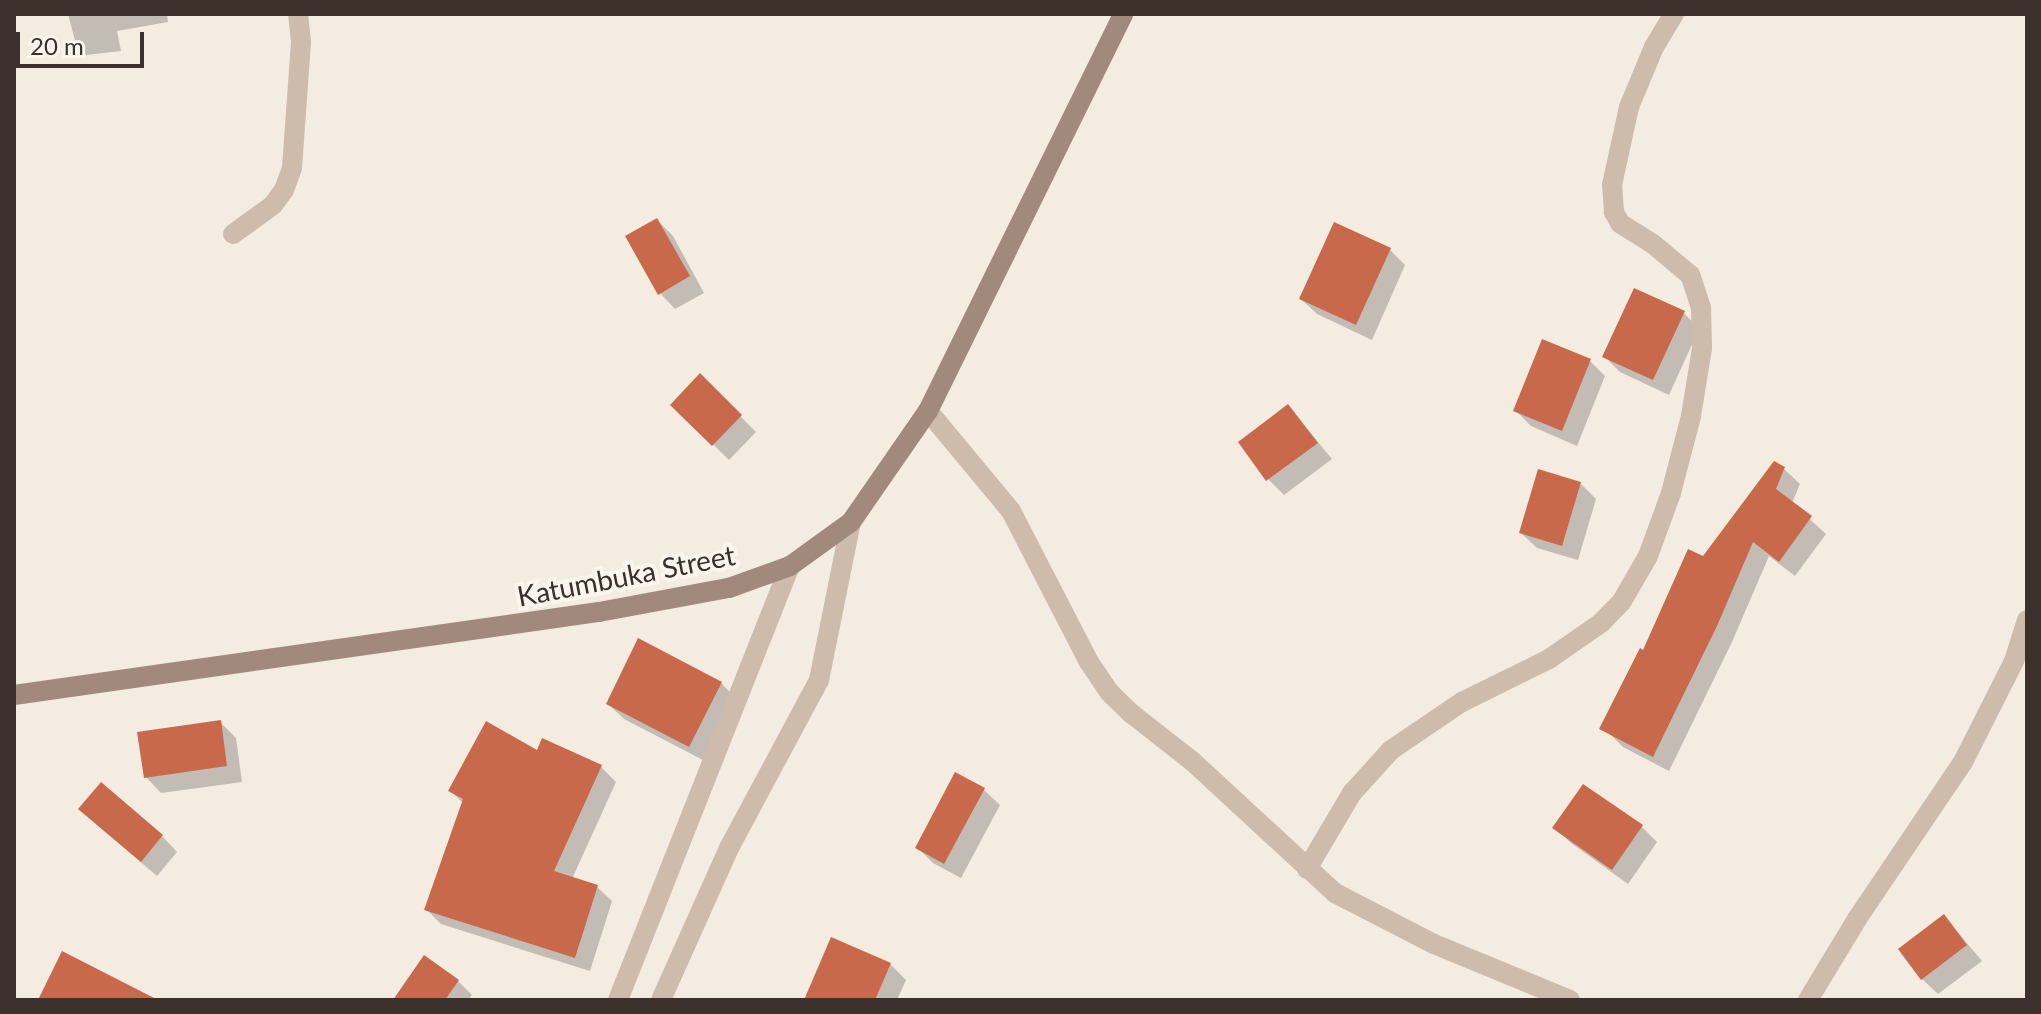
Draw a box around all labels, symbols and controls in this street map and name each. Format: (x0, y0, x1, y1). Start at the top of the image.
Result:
scale bar (20, 16, 148, 66)
text: 20 m (30, 31, 84, 60)
street label: Katumbuka Street (514, 537, 738, 613)

